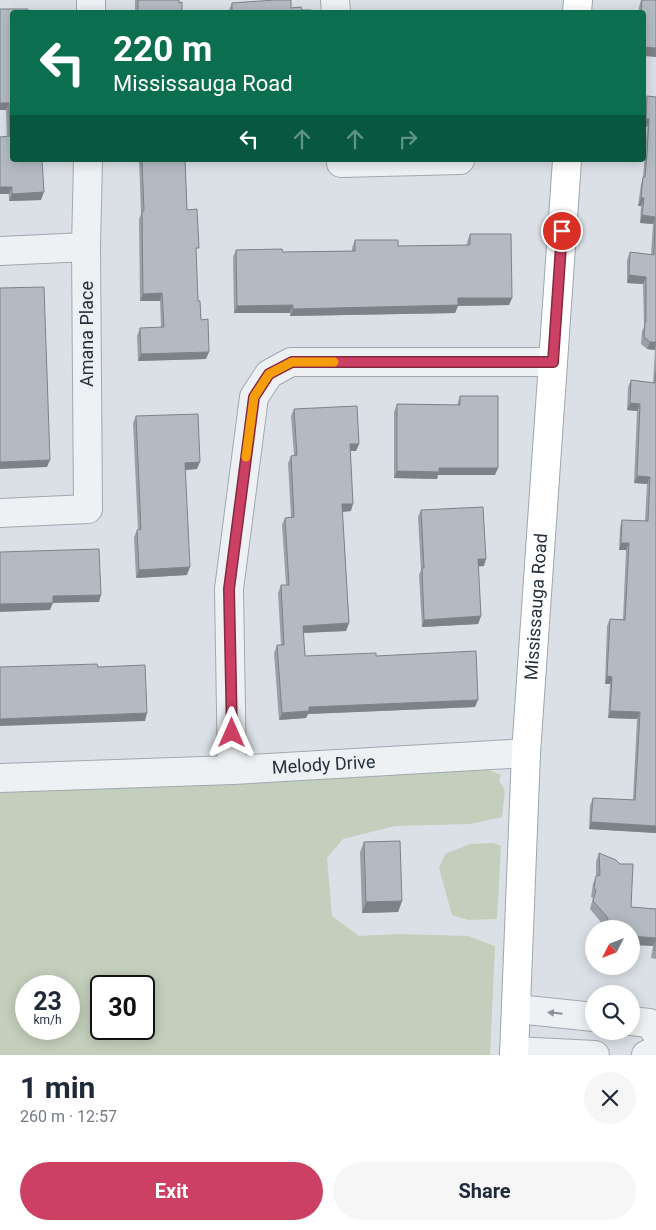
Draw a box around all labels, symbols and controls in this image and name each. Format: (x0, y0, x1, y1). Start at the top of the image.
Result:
text: 220 m (113, 29, 212, 70)
icon: left (30, 30, 95, 95)
text: Mississauga Road (113, 71, 293, 96)
icon: left (235, 125, 263, 153)
icon: ahead (288, 125, 316, 153)
icon: ahead (341, 125, 369, 153)
icon: right (394, 125, 422, 153)
pin (541, 210, 583, 252)
icon: arrive (548, 217, 576, 245)
street label: Amana Place (76, 281, 97, 387)
street label: Mississauga Road (520, 532, 551, 681)
position arrow (205, 706, 257, 758)
street label: Melody Drive (271, 751, 376, 778)
north arrow (585, 920, 640, 975)
map controls (585, 920, 640, 1040)
speed limit sign: 30 (90, 975, 155, 1040)
button: search (585, 985, 640, 1040)
text: 23 (33, 987, 62, 1016)
one-way arrow (547, 1009, 563, 1017)
text: km/h (33, 1013, 62, 1027)
text: 1 min (20, 1070, 95, 1105)
button: close (584, 1072, 636, 1124)
text: 260 m · 12:57 (20, 1107, 117, 1126)
button: Exit (20, 1162, 323, 1220)
button: Share (333, 1162, 636, 1220)

